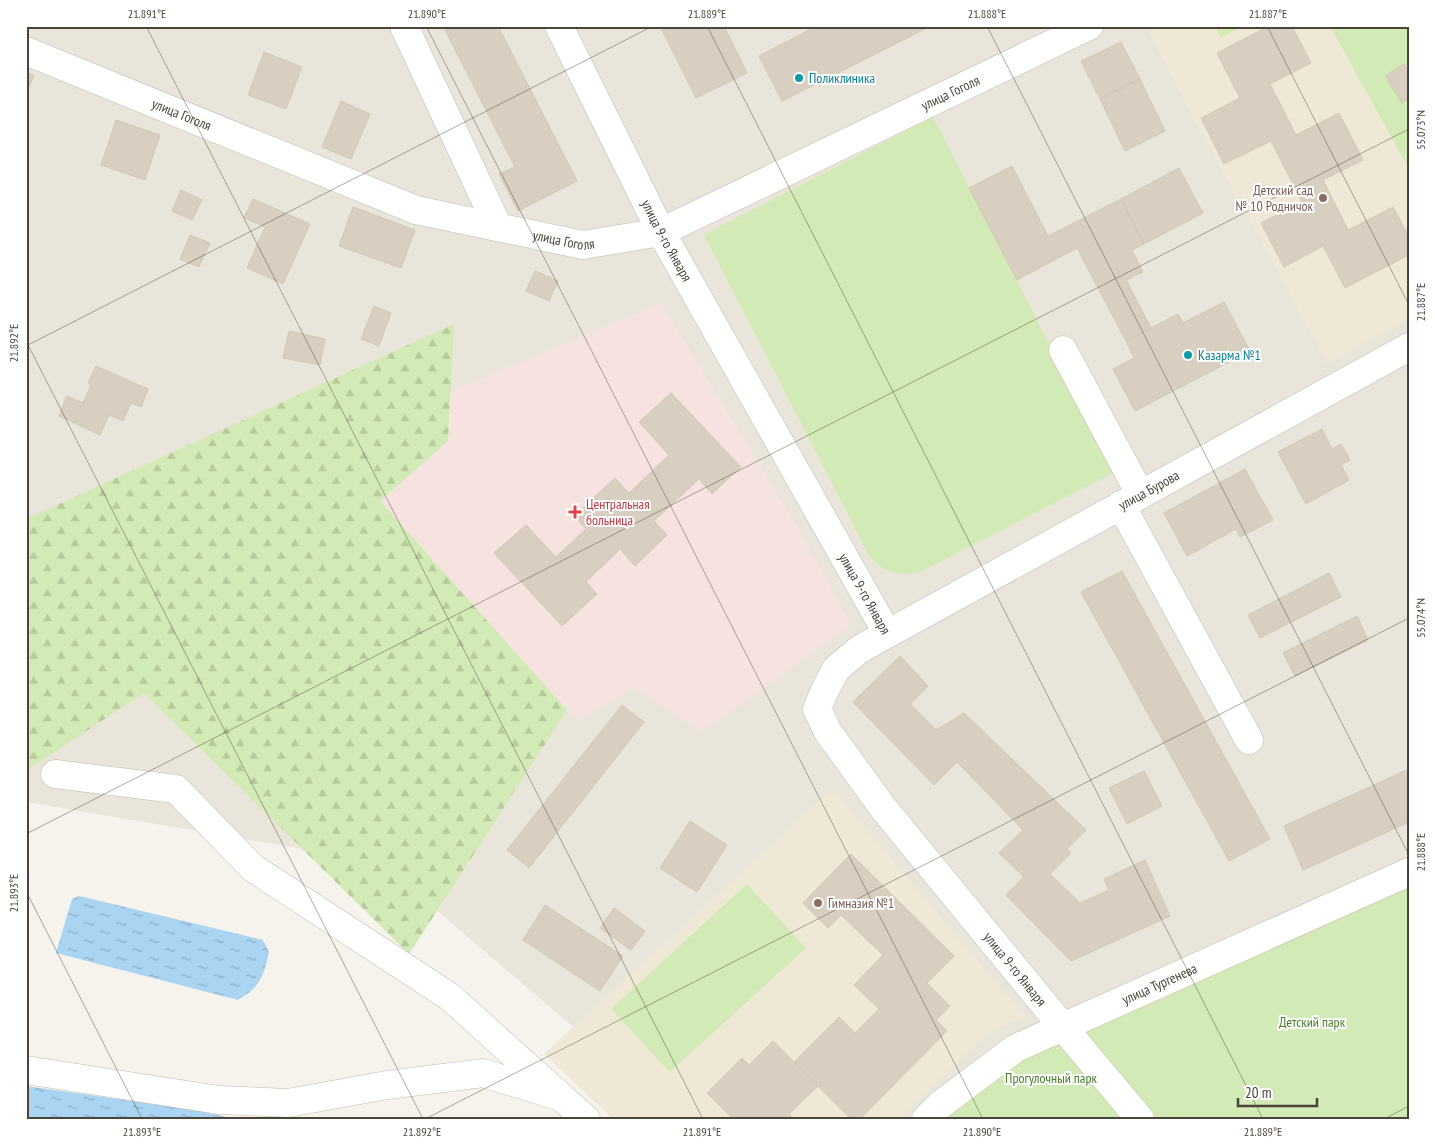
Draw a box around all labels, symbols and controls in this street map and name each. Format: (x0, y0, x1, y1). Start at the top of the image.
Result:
text: 21.891°E (128, 6, 166, 21)
text: 21.890°E (408, 6, 446, 21)
text: 21.889°E (688, 6, 726, 21)
text: 21.888°E (968, 6, 1006, 21)
text: 21.887°E (1249, 6, 1287, 21)
place label: Поликлиника (809, 69, 875, 87)
street label: улица Гоголя (918, 71, 983, 114)
marker: Поликлиника (793, 72, 805, 84)
street label: улица Гоголя (149, 94, 214, 135)
text: 55.073°N (1413, 110, 1428, 150)
place label: Детский сад № 10 Родничок (1236, 181, 1314, 215)
marker: Детский сад № 10 Родничок (1317, 192, 1329, 204)
street label: улица 9-го Января (637, 197, 696, 285)
street label: улица Гоголя (531, 226, 596, 254)
text: 21.887°E (1413, 283, 1428, 321)
text: 21.892°E (6, 324, 21, 362)
place label: Казарма №1 (1198, 346, 1261, 364)
marker: Казарма №1 (1182, 349, 1194, 361)
street label: улица Бурова (1115, 466, 1182, 514)
place label: Центральная больница (586, 495, 650, 529)
marker: Центральная больница (568, 505, 582, 519)
street label: улица 9-го Января (835, 550, 895, 637)
text: 55.074°N (1413, 598, 1428, 638)
text: 21.888°E (1413, 833, 1428, 871)
text: 21.893°E (6, 874, 21, 912)
place label: Гимназия №1 (828, 894, 894, 912)
marker: Гимназия №1 (812, 897, 824, 909)
street label: улица 9-го Января (980, 928, 1050, 1010)
street label: улица Тургенева (1119, 959, 1200, 1008)
park label: Детский парк (1279, 1013, 1346, 1031)
park label: Прогулочный парк (1005, 1069, 1098, 1087)
scale bar (1238, 1075, 1316, 1107)
text: 20 m (1245, 1083, 1271, 1102)
text: 21.893°E (123, 1124, 161, 1139)
text: 21.892°E (403, 1124, 441, 1139)
text: 21.891°E (683, 1124, 721, 1139)
text: 21.890°E (963, 1124, 1001, 1139)
text: 21.889°E (1244, 1124, 1282, 1139)

